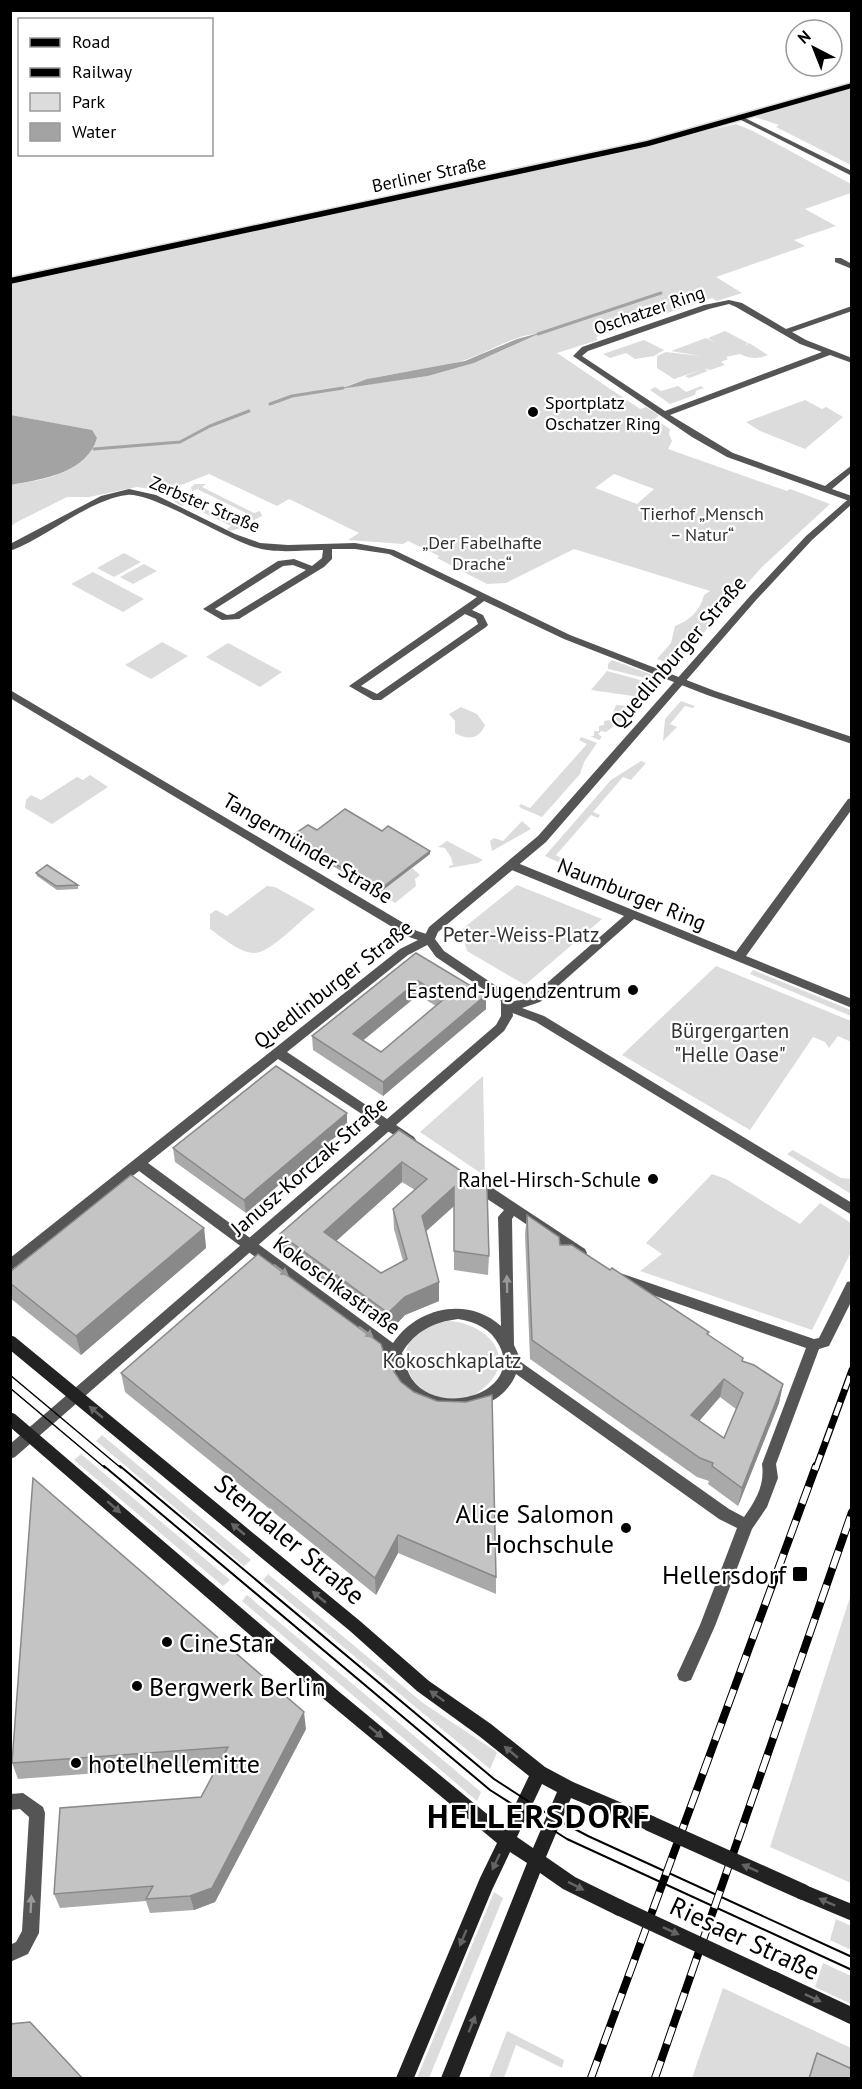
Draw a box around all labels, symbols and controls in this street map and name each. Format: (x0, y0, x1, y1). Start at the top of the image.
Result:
legend (18, 18, 213, 156)
north arrow (784, 18, 844, 78)
text: N (793, 26, 815, 48)
text: Road (72, 30, 110, 53)
text: Railway (72, 60, 133, 83)
text: Park (72, 90, 105, 113)
text: Water (72, 120, 116, 143)
street label: Berliner Straße (370, 151, 488, 197)
street label: Oschatzer Ring (591, 280, 707, 340)
place label: Sportplatz Oschatzer Ring (545, 391, 661, 435)
marker: Sportplatz Oschatzer Ring (526, 405, 540, 419)
street label: Zerbster Straße (146, 470, 264, 538)
park label: Tierhof „Mensch – Natur“ (640, 502, 764, 546)
park label: „Der Fabelhafte Drache“ (422, 531, 542, 575)
street label: Quedlinburger Straße (604, 570, 752, 734)
street label: Tangermünder Straße (218, 786, 398, 910)
street label: Naumburger Ring (554, 852, 710, 936)
street label: Quedlinburger Straße (248, 914, 418, 1054)
park label: Peter-Weiss-Platz (443, 921, 599, 948)
place label: Eastend-Jugendzentrum (407, 977, 621, 1004)
marker: Eastend-Jugendzentrum (626, 983, 640, 997)
park label: Bürgergarten "Helle Oase" (671, 1017, 789, 1068)
street label: Janusz-Korczak-Straße (224, 1091, 393, 1242)
place label: Rahel-Hirsch-Schule (458, 1166, 641, 1193)
marker: Rahel-Hirsch-Schule (646, 1172, 660, 1186)
street label: Kokoschkastraße (268, 1230, 406, 1340)
one-way arrow (274, 1264, 289, 1276)
one-way arrow (502, 1275, 512, 1294)
one-way arrow (359, 1326, 374, 1338)
park label: Kokoschkaplatz (383, 1347, 521, 1374)
one-way arrow (89, 1406, 104, 1419)
street label: Stendaler Straße (208, 1467, 372, 1611)
place label: Alice Salomon Hochschule (455, 1497, 614, 1560)
one-way arrow (106, 1500, 122, 1513)
marker: Alice Salomon Hochschule (619, 1521, 633, 1535)
one-way arrow (230, 1523, 246, 1536)
place label: Hellersdorf (662, 1558, 788, 1591)
marker: Hellersdorf (791, 1565, 809, 1583)
one-way arrow (311, 1590, 327, 1603)
place label: CineStar (179, 1626, 273, 1659)
marker: CineStar (160, 1635, 174, 1649)
place label: Bergwerk Berlin (149, 1670, 326, 1703)
marker: Bergwerk Berlin (130, 1679, 144, 1693)
one-way arrow (430, 1690, 446, 1702)
one-way arrow (368, 1726, 384, 1739)
one-way arrow (504, 1746, 519, 1758)
place label: hotelhellemitte (88, 1747, 260, 1780)
marker: hotelhellemitte (69, 1756, 83, 1770)
district label: HELLERSDORF (427, 1794, 651, 1837)
one-way arrow (492, 1854, 501, 1871)
one-way arrow (741, 1863, 759, 1872)
one-way arrow (567, 1881, 584, 1890)
street label: Riesaer Straße (665, 1889, 825, 1987)
one-way arrow (27, 1894, 36, 1913)
one-way arrow (819, 1898, 836, 1907)
one-way arrow (662, 1927, 679, 1936)
one-way arrow (458, 1929, 467, 1947)
one-way arrow (805, 1993, 822, 2002)
one-way arrow (468, 2015, 477, 2033)

